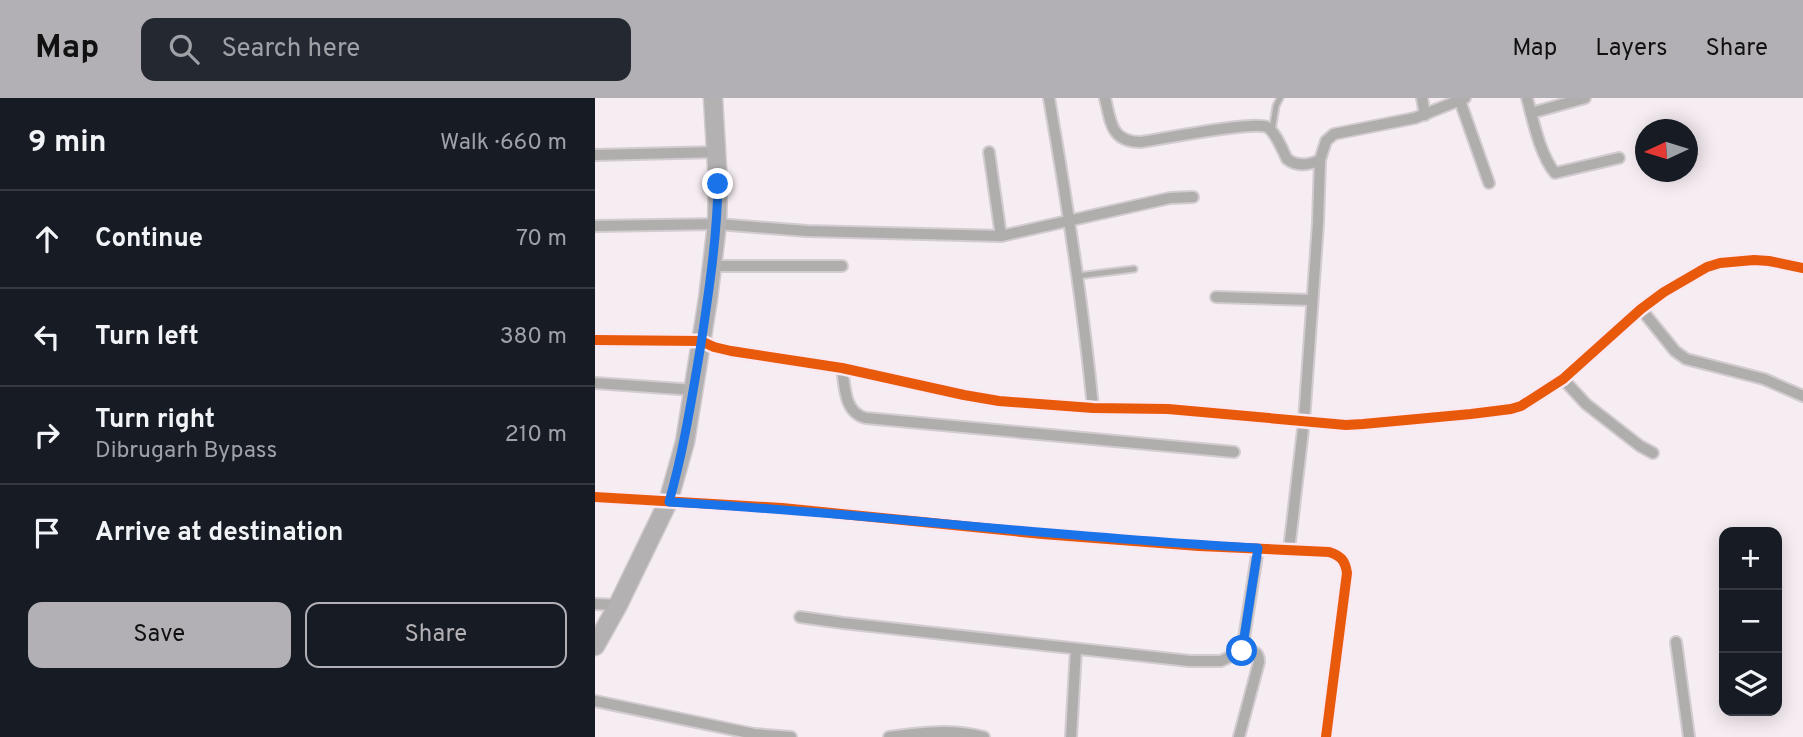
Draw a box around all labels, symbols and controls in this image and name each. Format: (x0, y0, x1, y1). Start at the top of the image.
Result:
search box (141, 18, 631, 81)
text: Map (35, 28, 99, 70)
icon: search (165, 30, 203, 68)
text: Search here (221, 33, 360, 66)
text: Map (1512, 34, 1557, 64)
text: Layers (1595, 34, 1667, 64)
text: Share (1705, 34, 1768, 64)
north arrow (1635, 119, 1698, 182)
text: 9 min (28, 125, 106, 162)
text: Walk · 660 m (440, 129, 567, 158)
route end (702, 168, 733, 199)
icon: ahead (28, 220, 66, 258)
text: Continue (95, 223, 203, 256)
text: 70 m (516, 225, 567, 254)
icon: left (28, 318, 66, 356)
text: Turn left (95, 321, 199, 354)
text: 380 m (500, 323, 567, 352)
text: Turn right (95, 404, 215, 437)
icon: right (28, 416, 66, 454)
text: 210 m (505, 421, 567, 450)
text: Dibrugarh Bypass (95, 437, 277, 466)
icon: arrive (28, 514, 66, 552)
text: Arrive at destination (95, 517, 343, 550)
map controls (1719, 527, 1782, 716)
button: + (1719, 527, 1782, 590)
button: − (1719, 590, 1782, 653)
button: Save (28, 602, 291, 668)
button: Share (305, 602, 567, 668)
route start (1226, 635, 1257, 666)
button: layers (1719, 653, 1782, 716)

